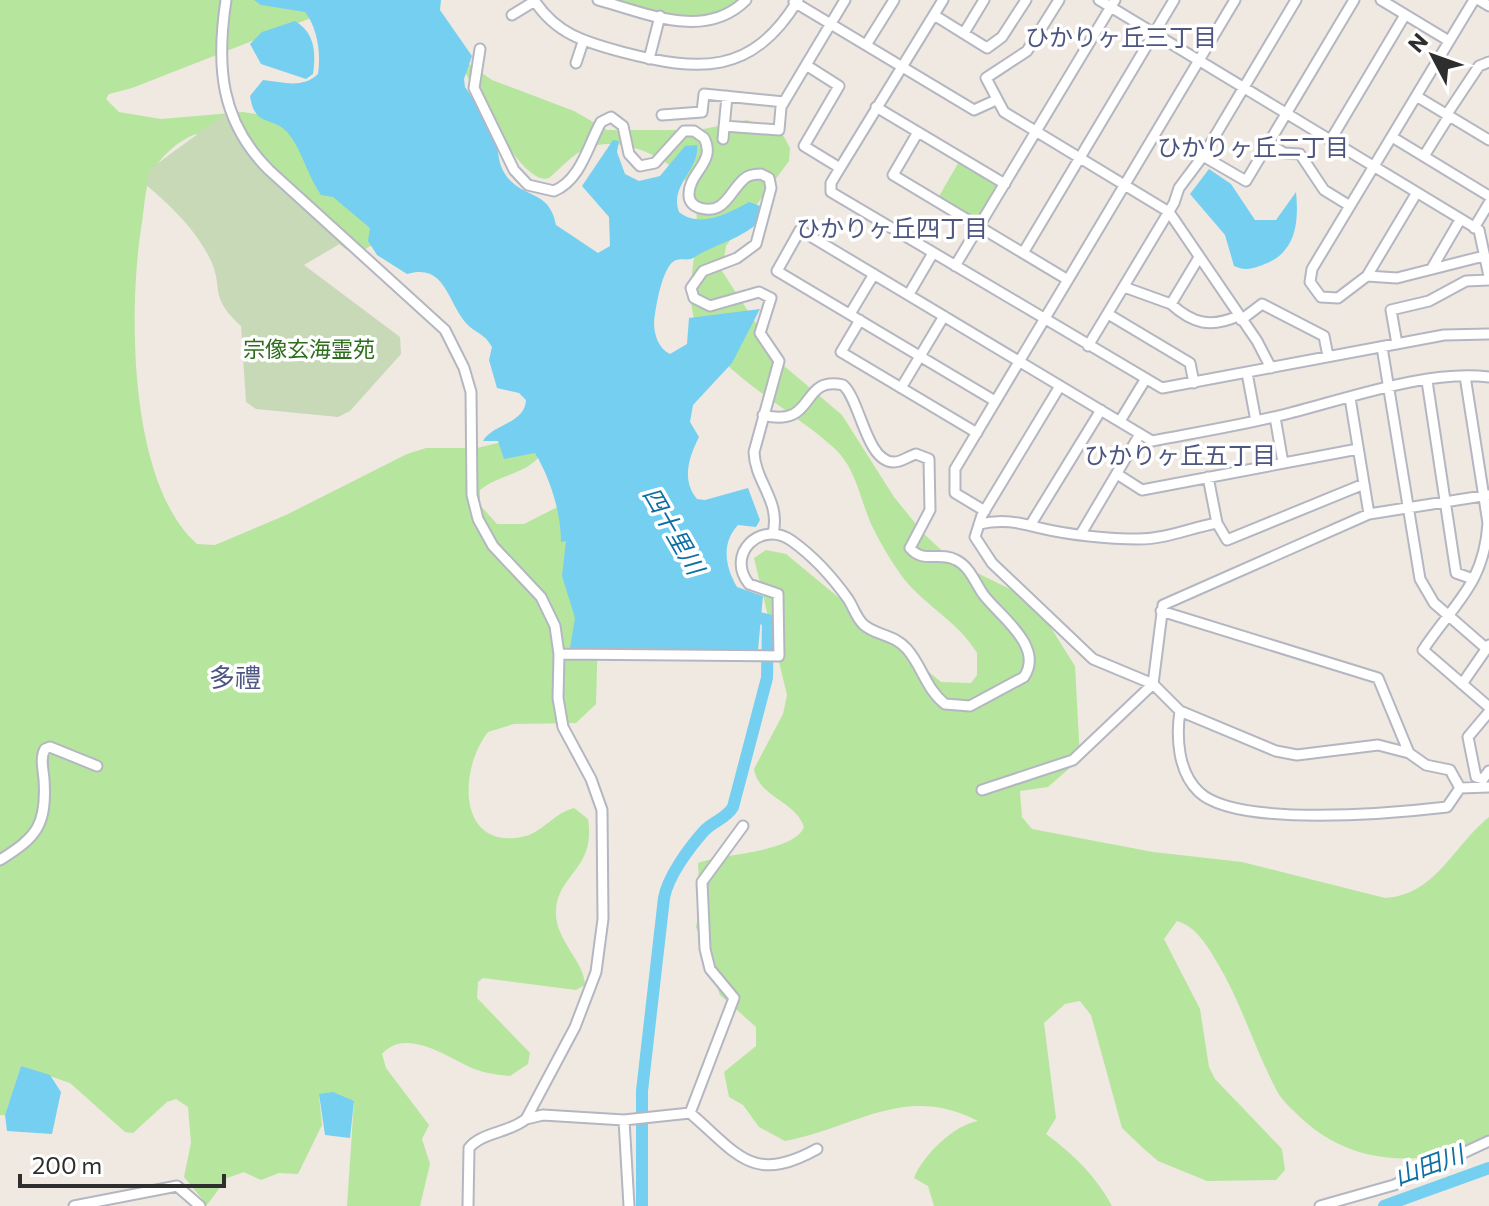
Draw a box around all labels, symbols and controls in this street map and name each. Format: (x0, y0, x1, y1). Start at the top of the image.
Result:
north arrow (1393, 16, 1473, 96)
district label: ひかりヶ丘三丁目 (1025, 22, 1217, 51)
text: N (1402, 27, 1433, 58)
district label: ひかりヶ丘二丁目 (1157, 132, 1349, 161)
district label: ひかりヶ丘四丁目 (796, 213, 988, 242)
park label: 宗像玄海霊苑 (243, 335, 375, 362)
district label: ひかりヶ丘五丁目 (1084, 440, 1276, 469)
water label: 四十里川 (638, 481, 712, 582)
district label: 多禮 (209, 661, 261, 692)
scale bar (20, 1138, 224, 1188)
water label: 山田川 (1390, 1138, 1470, 1191)
text: 200 m (32, 1150, 102, 1179)

